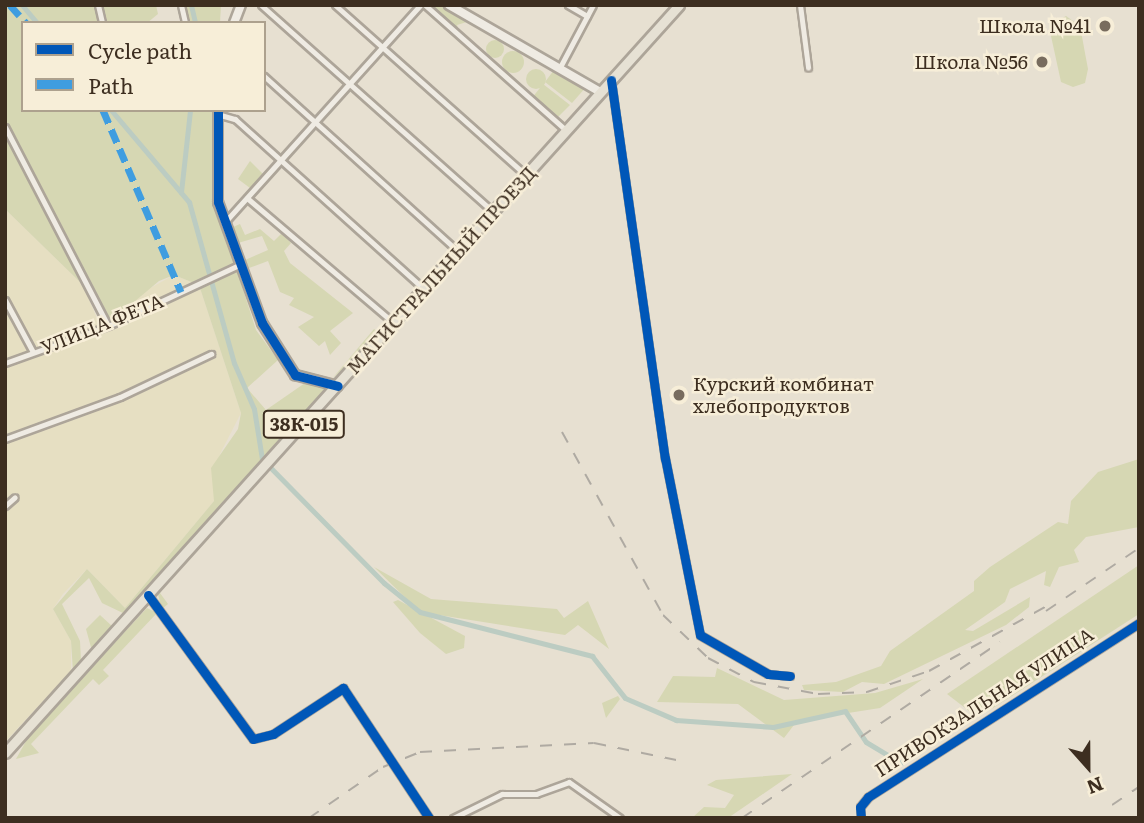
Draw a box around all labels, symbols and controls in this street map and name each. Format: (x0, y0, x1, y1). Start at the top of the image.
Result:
place label: Школа №41 (979, 15, 1091, 37)
marker: Школа №41 (1097, 18, 1113, 34)
legend (21, 21, 266, 112)
text: Cycle path (88, 34, 192, 65)
place label: Школа №56 (914, 51, 1028, 73)
marker: Школа №56 (1034, 54, 1050, 70)
text: Path (88, 69, 134, 100)
street label: МАГИСТРАЛЬНЫЙ ПРОЕЗД (342, 161, 540, 379)
street label: УЛИЦА ФЕТА (37, 289, 167, 359)
place label: Курский комбинат хлебопродуктов (693, 373, 874, 417)
marker: Курский комбинат хлебопродуктов (671, 387, 687, 403)
road number: 38К-015 (262, 410, 346, 438)
street label: ПРИВОКЗАЛЬНАЯ УЛИЦА (870, 623, 1098, 781)
north arrow (1053, 732, 1123, 802)
text: N (1083, 771, 1108, 803)

